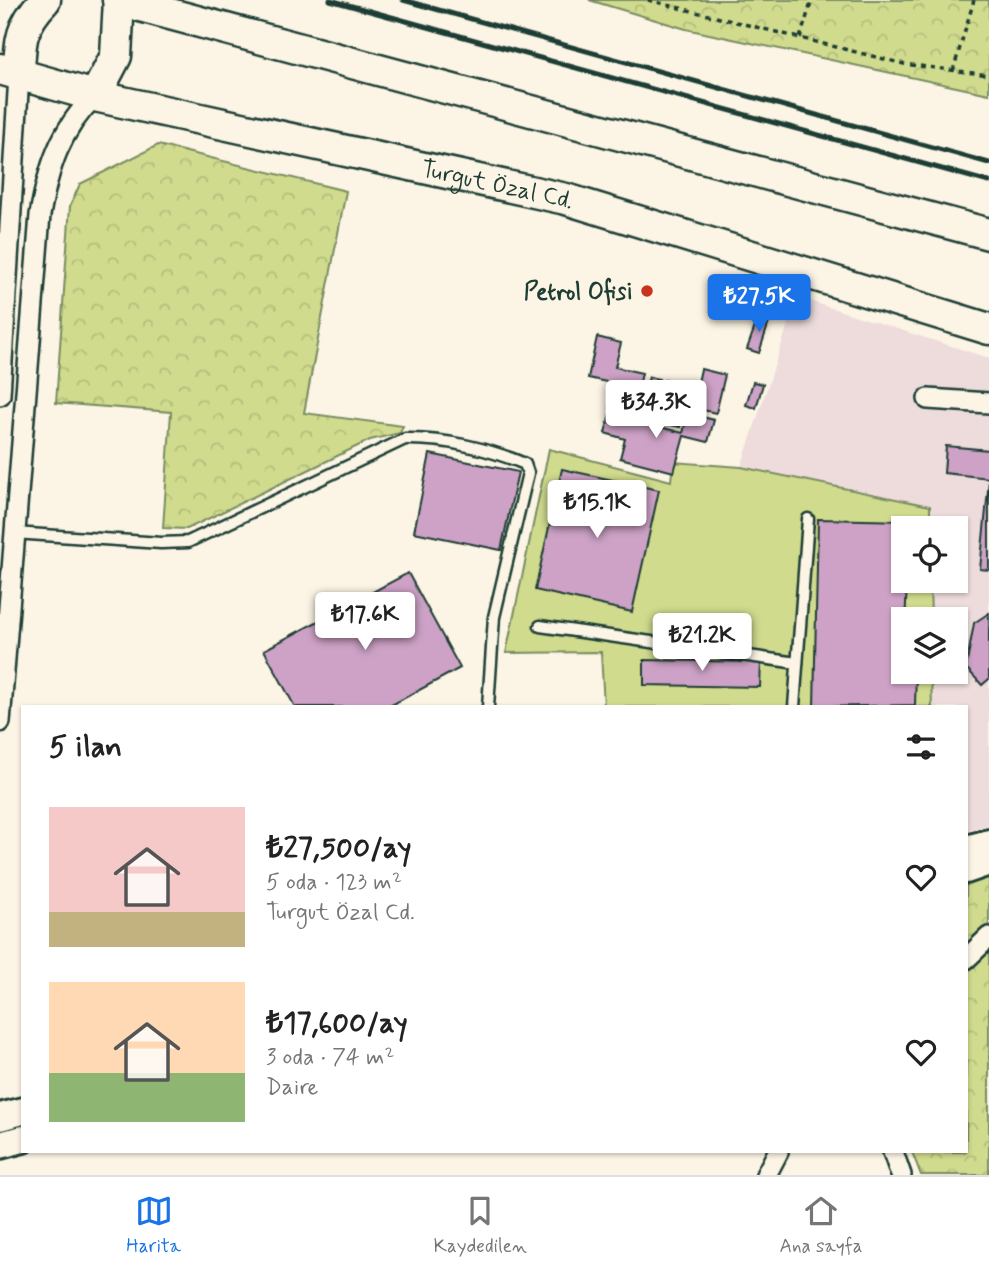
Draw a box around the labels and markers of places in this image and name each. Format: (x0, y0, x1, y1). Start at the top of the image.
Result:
pin: ₺27.5K (702, 274, 816, 334)
place label: Petrol Ofisi (524, 277, 633, 308)
marker: Petrol Ofisi (639, 283, 655, 299)
pin: ₺34.3K (599, 380, 713, 440)
pin: ₺15.1K (540, 480, 654, 540)
pin: ₺17.6K (308, 592, 422, 652)
pin: ₺21.2K (645, 614, 759, 673)

